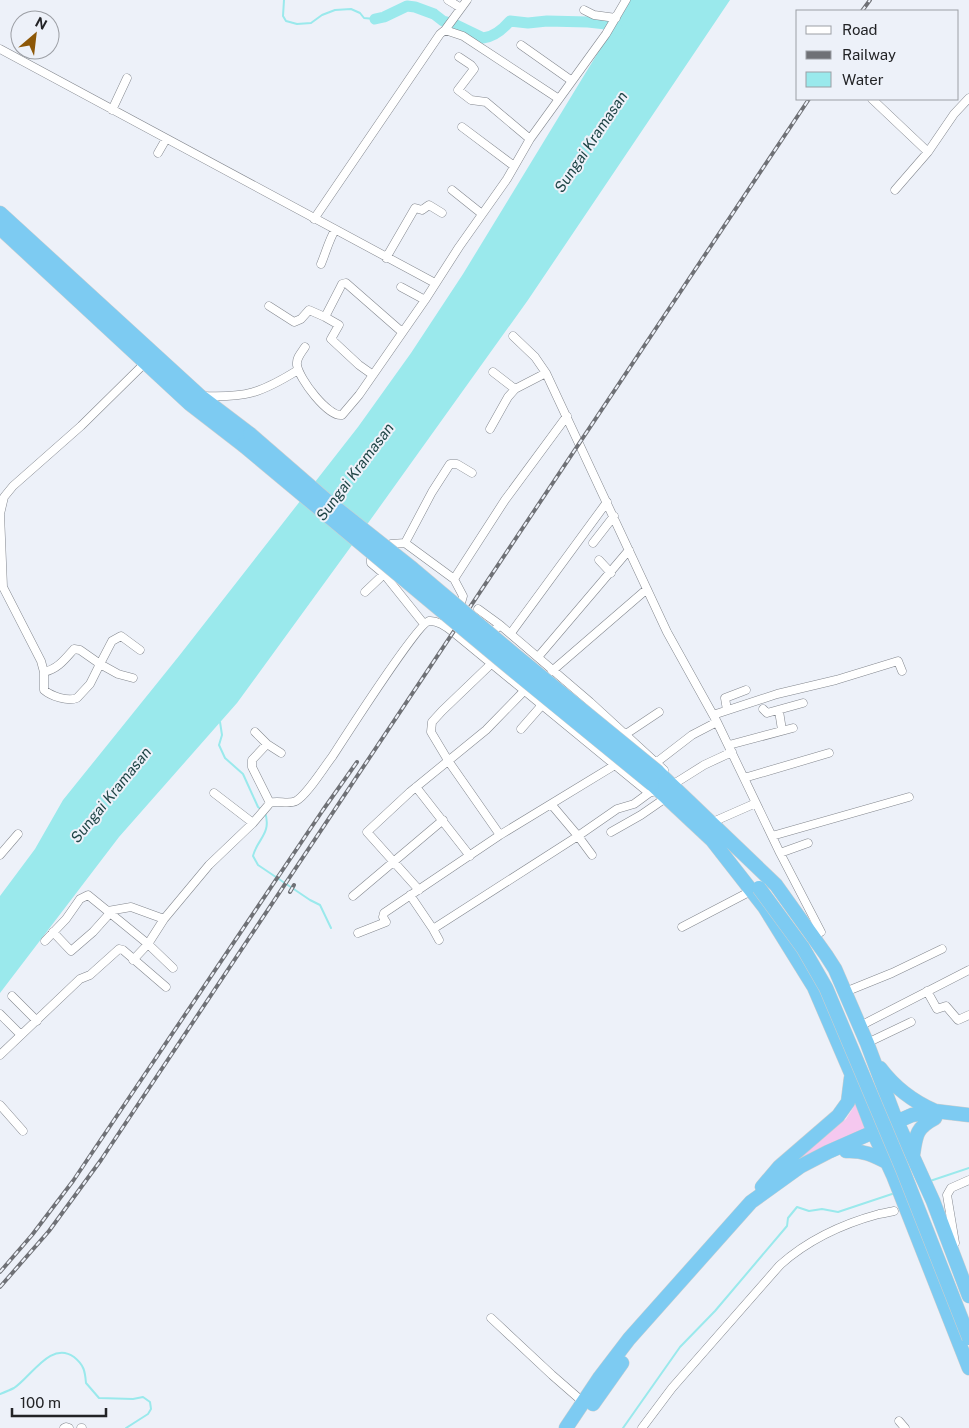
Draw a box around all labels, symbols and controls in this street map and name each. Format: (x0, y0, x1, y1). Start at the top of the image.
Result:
north arrow (10, 10, 60, 60)
legend (796, 10, 959, 100)
text: N (33, 14, 50, 33)
text: Road (842, 21, 878, 38)
text: Railway (842, 46, 896, 63)
text: Water (842, 71, 884, 88)
water label: Sungai Kramasan (551, 88, 631, 195)
water label: Sungai Kramasan (312, 419, 397, 524)
water label: Sungai Kramasan (67, 744, 154, 846)
scale bar (12, 1386, 106, 1418)
text: 100 m (20, 1394, 61, 1411)

